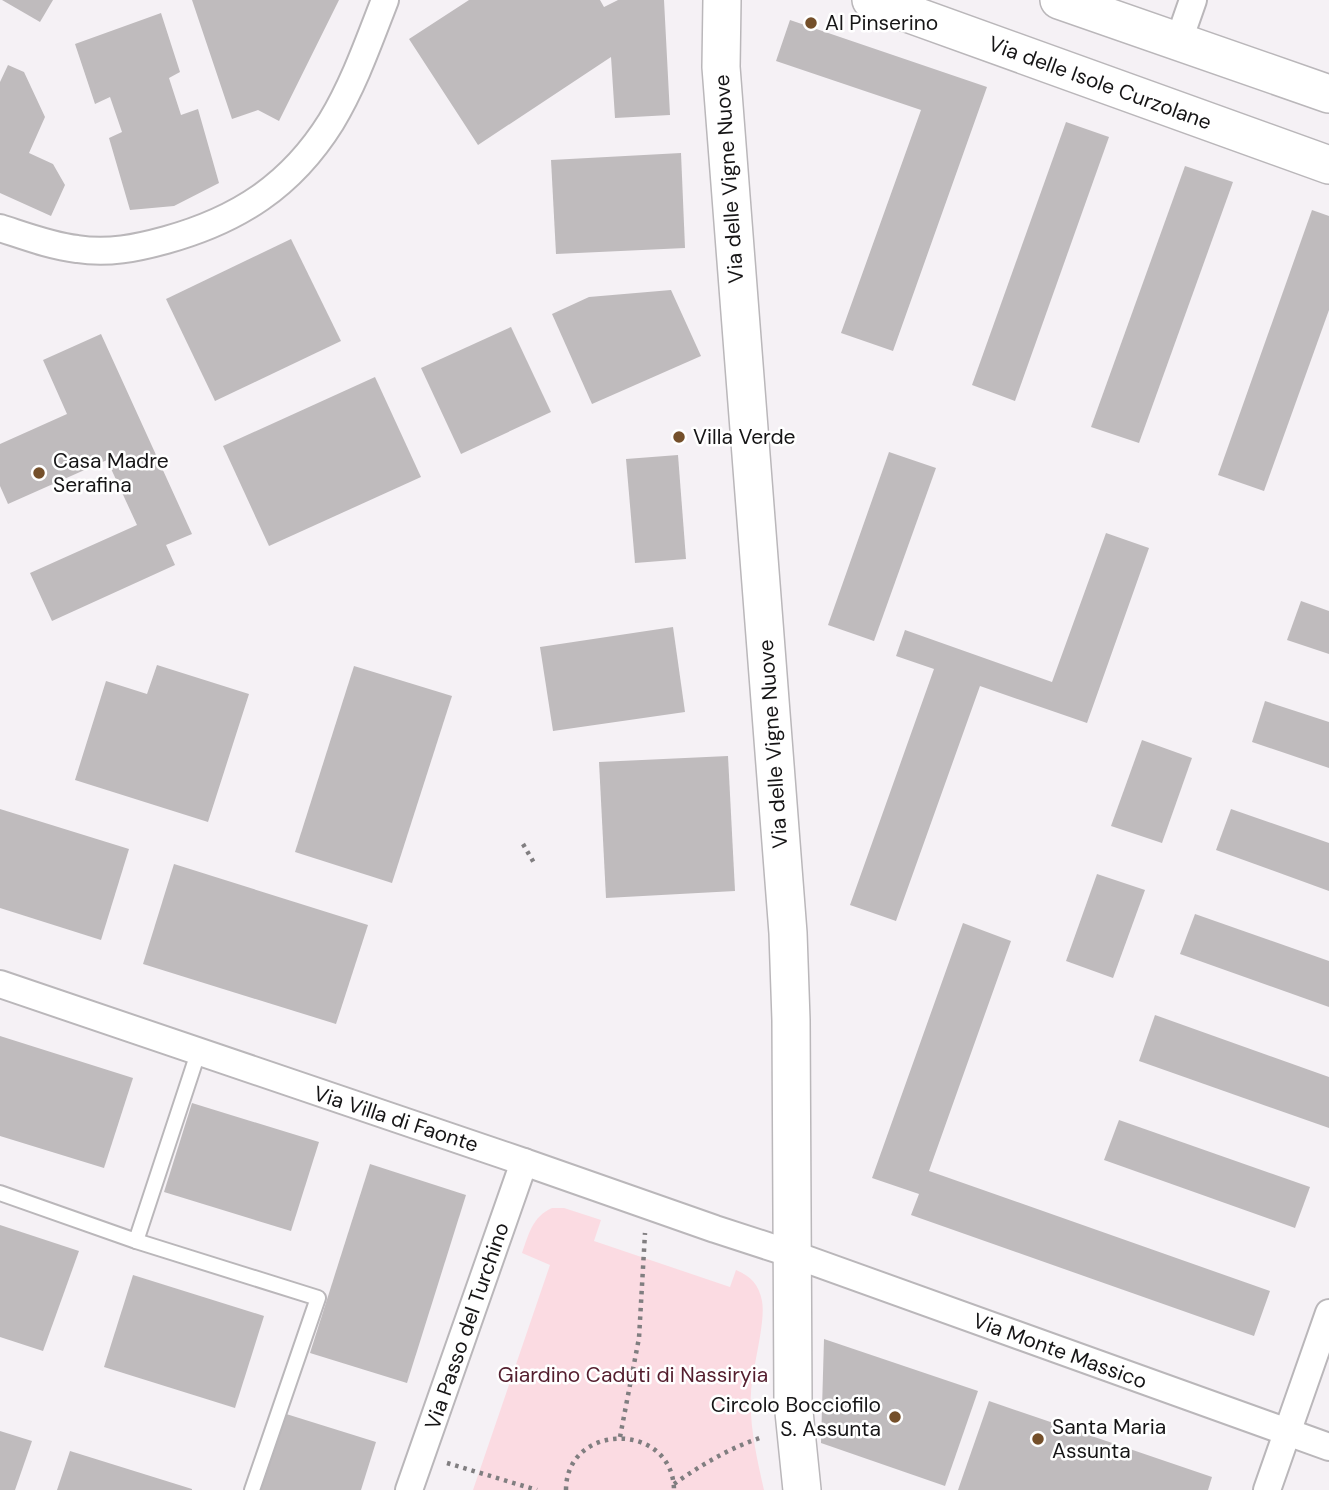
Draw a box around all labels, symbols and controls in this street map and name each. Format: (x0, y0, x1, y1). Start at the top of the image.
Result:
place label: Al Pinserino (825, 9, 938, 37)
marker: Al Pinserino (803, 15, 819, 31)
street label: Via delle Isole Curzolane (985, 30, 1215, 136)
street label: Via delle Vigne Nuove (708, 74, 750, 284)
place label: Villa Verde (693, 423, 796, 451)
marker: Villa Verde (671, 429, 687, 445)
place label: Casa Madre Serafina (53, 447, 169, 499)
marker: Casa Madre Serafina (31, 465, 47, 481)
street label: Via delle Vigne Nuove (752, 639, 794, 849)
street label: Via Villa di Faonte (310, 1079, 482, 1159)
street label: Via Passo del Turchino (418, 1219, 516, 1433)
street label: Via Monte Massico (969, 1306, 1151, 1396)
park label: Giardino Caduti di Nassiryia (498, 1361, 768, 1389)
place label: Circolo Bocciofilo S. Assunta (711, 1391, 881, 1443)
marker: Circolo Bocciofilo S. Assunta (887, 1409, 903, 1425)
place label: Santa Maria Assunta (1052, 1413, 1166, 1465)
marker: Santa Maria Assunta (1030, 1431, 1046, 1447)

